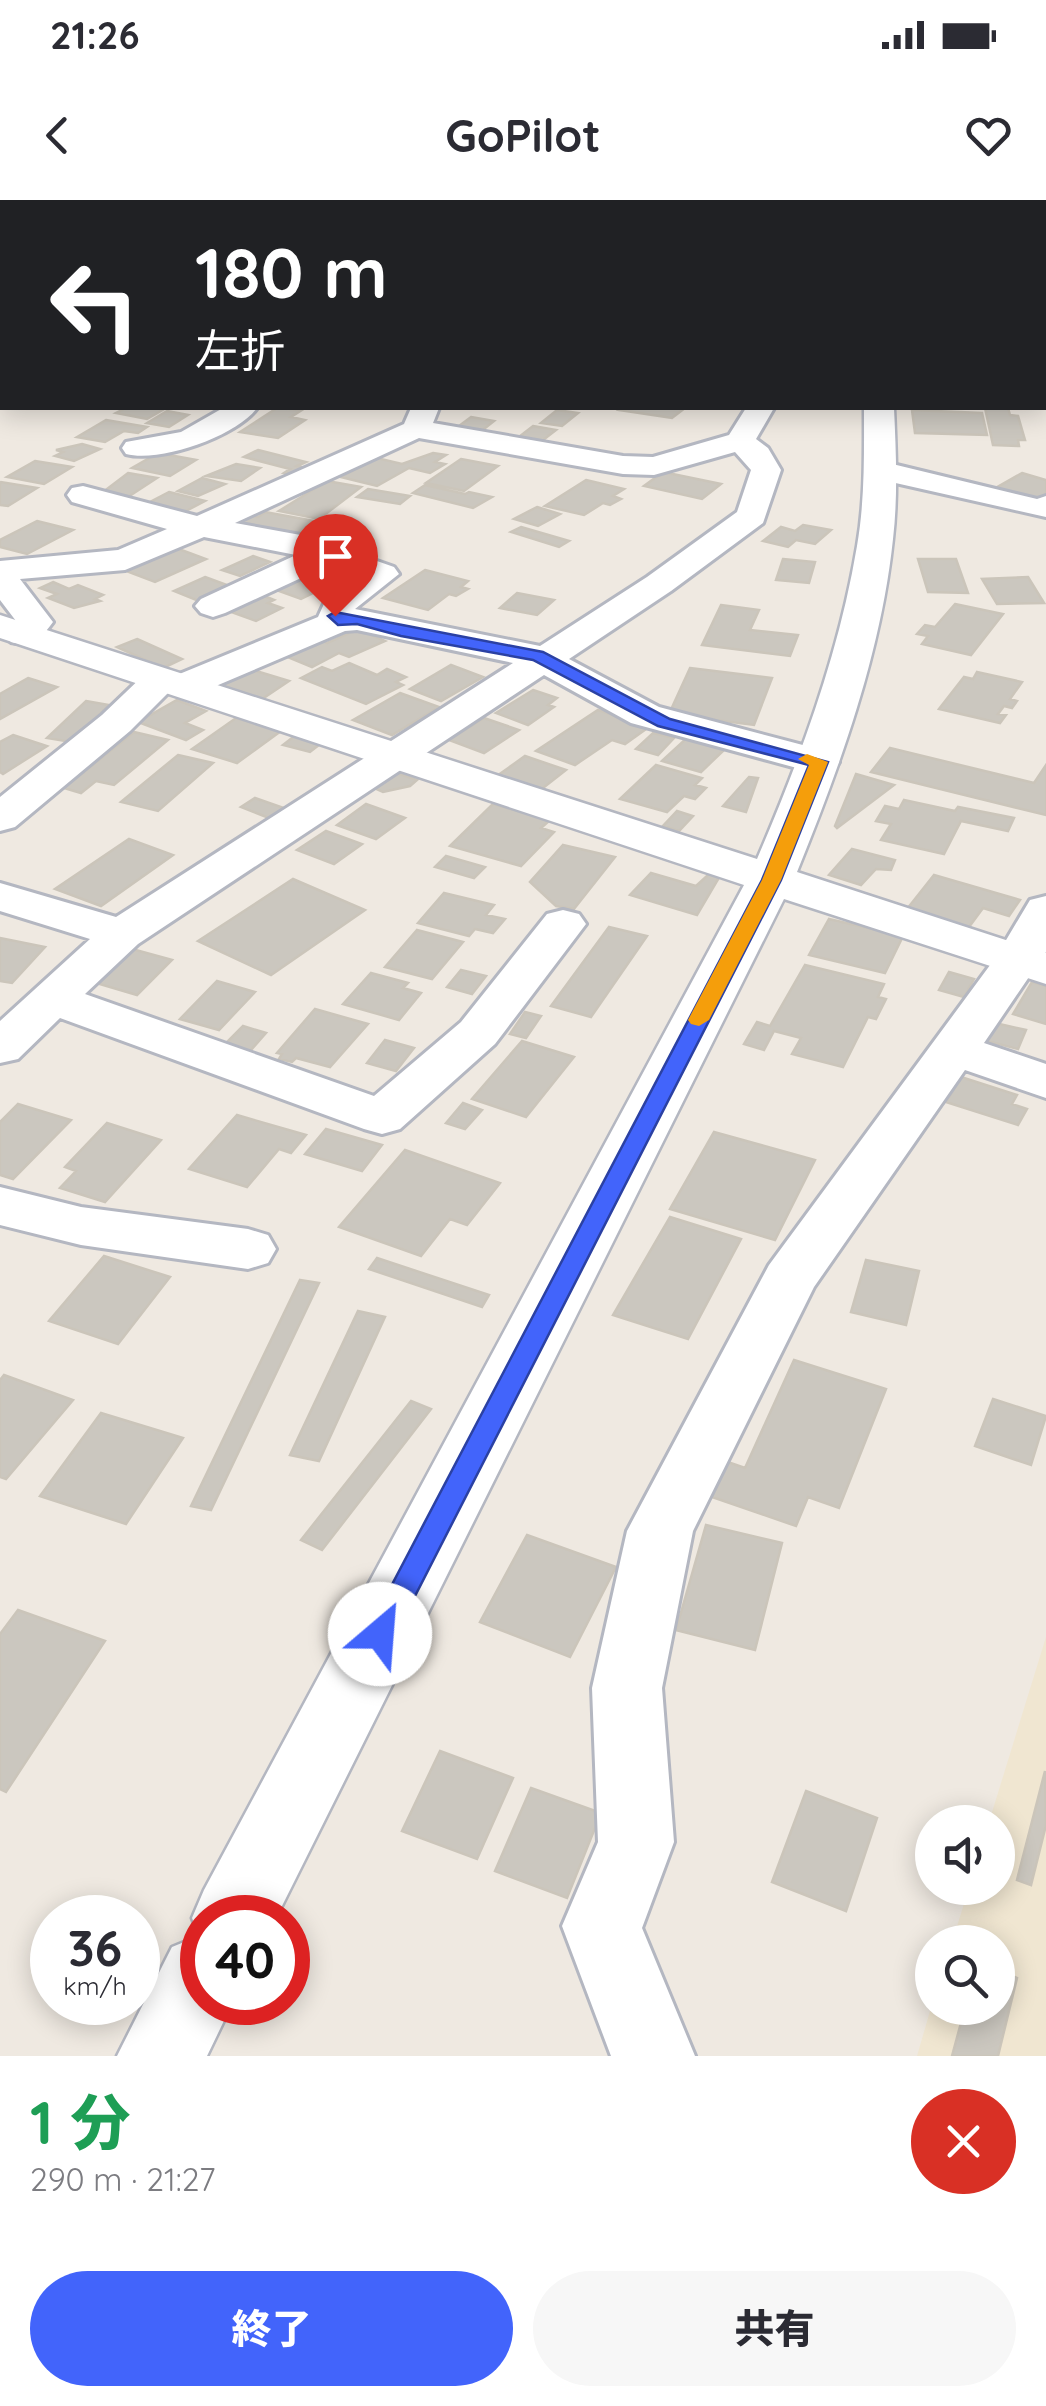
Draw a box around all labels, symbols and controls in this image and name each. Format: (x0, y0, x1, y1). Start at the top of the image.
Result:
text: 21:26 (50, 11, 139, 59)
text: GoPilot (445, 107, 601, 163)
icon: back (30, 108, 85, 163)
icon: heart (961, 108, 1016, 163)
text: 180 m (195, 228, 388, 316)
icon: left (30, 240, 160, 370)
text: 左折 (195, 322, 285, 378)
pin (293, 514, 378, 617)
icon: arrive (308, 529, 363, 584)
position arrow (328, 1582, 432, 1686)
map controls (915, 1805, 1015, 2025)
button: sound (915, 1805, 1015, 1905)
speed limit sign: 40 (180, 1895, 310, 2025)
text: 36 (68, 1916, 122, 1979)
button: search (915, 1925, 1015, 2025)
text: km/h (63, 1970, 127, 2001)
text: 1 分 (30, 2084, 130, 2159)
button: close (911, 2089, 1016, 2194)
text: 290 m · 21:27 (30, 2159, 215, 2199)
button: 終了 (30, 2271, 513, 2386)
button: 共有 (533, 2271, 1016, 2386)

